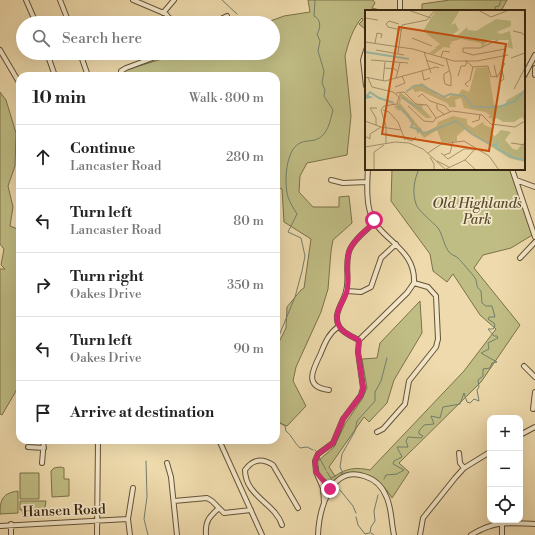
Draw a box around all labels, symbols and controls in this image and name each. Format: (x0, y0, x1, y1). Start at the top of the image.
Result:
inset map (365, 10, 525, 170)
search box (16, 16, 280, 60)
icon: search (30, 27, 52, 49)
text: Search here (62, 29, 142, 48)
text: 10 min (32, 87, 86, 109)
text: Walk · 800 m (189, 90, 264, 106)
text: Continue (70, 139, 135, 158)
icon: ahead (32, 146, 54, 168)
text: 280 m (226, 149, 264, 165)
text: Lancaster Road (70, 158, 161, 174)
park label: Old Highlands Park (432, 195, 522, 229)
text: Turn left (70, 203, 132, 222)
icon: left (32, 210, 54, 232)
route start (365, 211, 383, 229)
text: 80 m (233, 213, 264, 229)
text: Lancaster Road (70, 222, 161, 238)
text: Turn right (70, 267, 144, 286)
icon: right (32, 274, 54, 296)
text: 350 m (227, 277, 264, 293)
text: Oakes Drive (70, 286, 141, 302)
text: Turn left (70, 331, 132, 350)
icon: left (32, 338, 54, 360)
text: 90 m (233, 341, 264, 357)
text: Oakes Drive (70, 350, 141, 366)
icon: arrive (32, 402, 54, 424)
text: Arrive at destination (70, 403, 214, 422)
map controls (487, 415, 523, 523)
button: + (487, 415, 523, 451)
button: − (487, 451, 523, 487)
route end (321, 480, 339, 498)
button: locate (487, 487, 523, 523)
street label: Hansen Road (22, 501, 106, 521)

